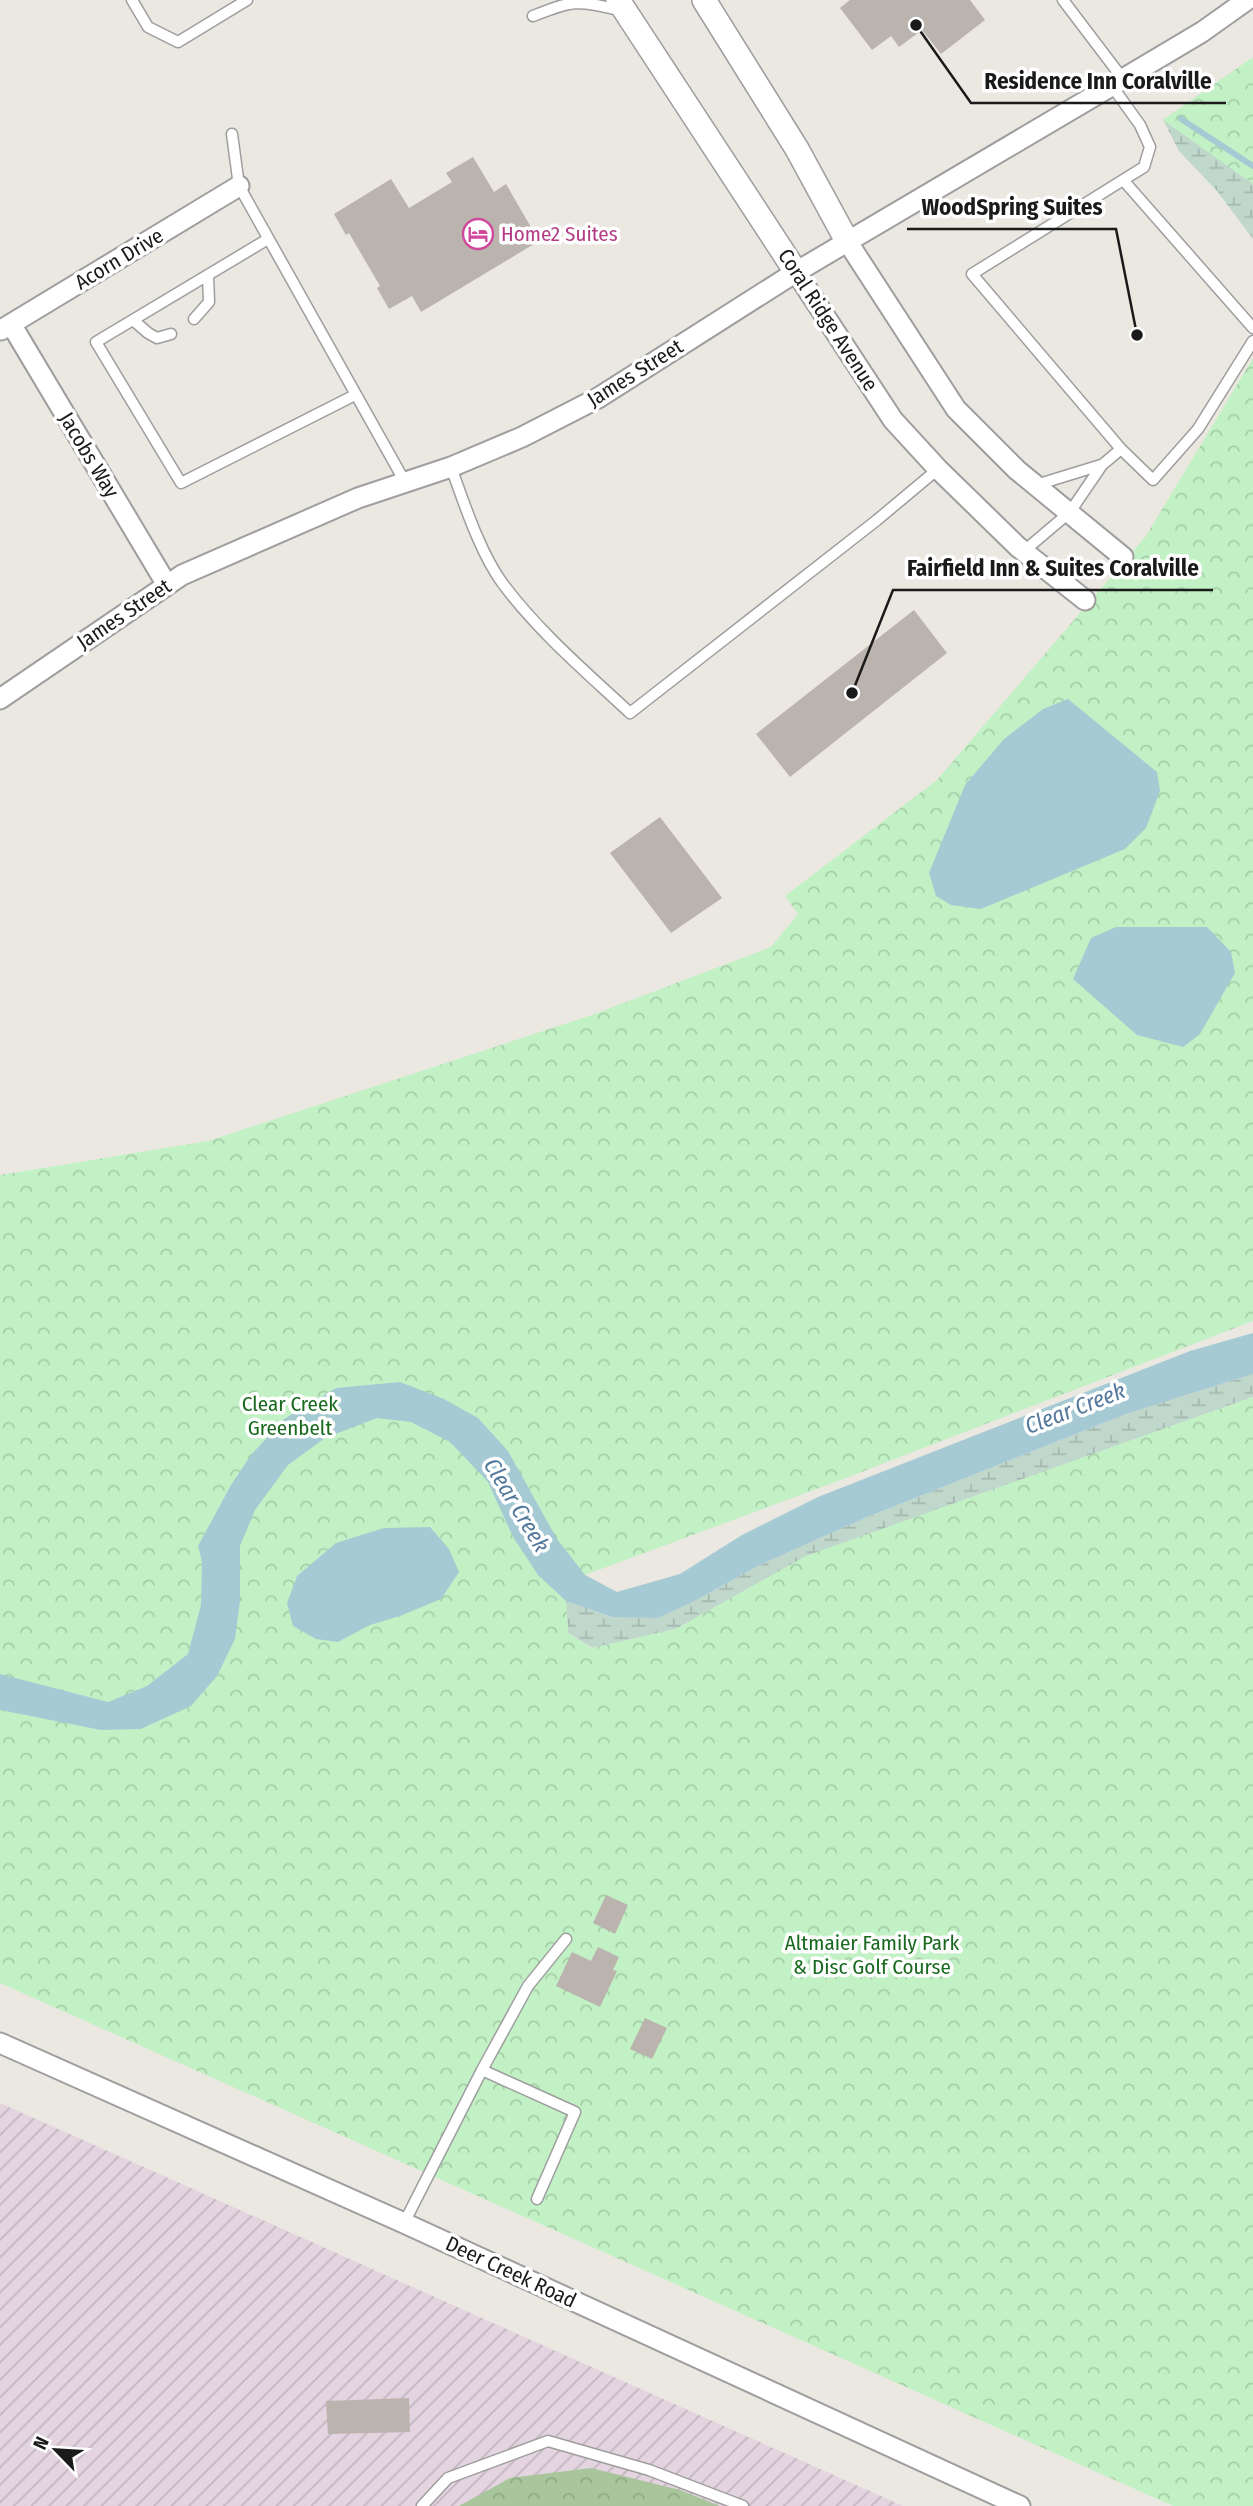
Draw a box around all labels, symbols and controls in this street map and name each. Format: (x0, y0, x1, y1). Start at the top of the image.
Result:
callout: Residence Inn Coralville (971, 59, 1226, 103)
text: Residence Inn Coralville (984, 67, 1212, 95)
callout: WoodSpring Suites (907, 185, 1116, 229)
text: WoodSpring Suites (922, 193, 1102, 221)
hotel icon: Home2 Suites (461, 217, 495, 251)
place label: Home2 Suites (501, 221, 618, 247)
street label: Acorn Drive (70, 222, 168, 296)
street label: Coral Ridge Avenue (772, 244, 884, 396)
street label: James Street (582, 333, 688, 413)
street label: Jacobs Way (53, 408, 125, 503)
callout: Fairfield Inn & Suites Coralville (893, 546, 1213, 590)
text: Fairfield Inn & Suites Coralville (907, 554, 1199, 582)
street label: James Street (72, 573, 176, 655)
water label: Clear Creek (1021, 1376, 1129, 1440)
park label: Clear Creek Greenbelt (242, 1391, 338, 1441)
water label: Clear Creek (478, 1453, 556, 1557)
park label: Altmaier Family Park & Disc Golf Course (785, 1930, 959, 1980)
street label: Deer Creek Road (441, 2230, 581, 2314)
north arrow (21, 2415, 91, 2485)
text: N (28, 2433, 54, 2453)

